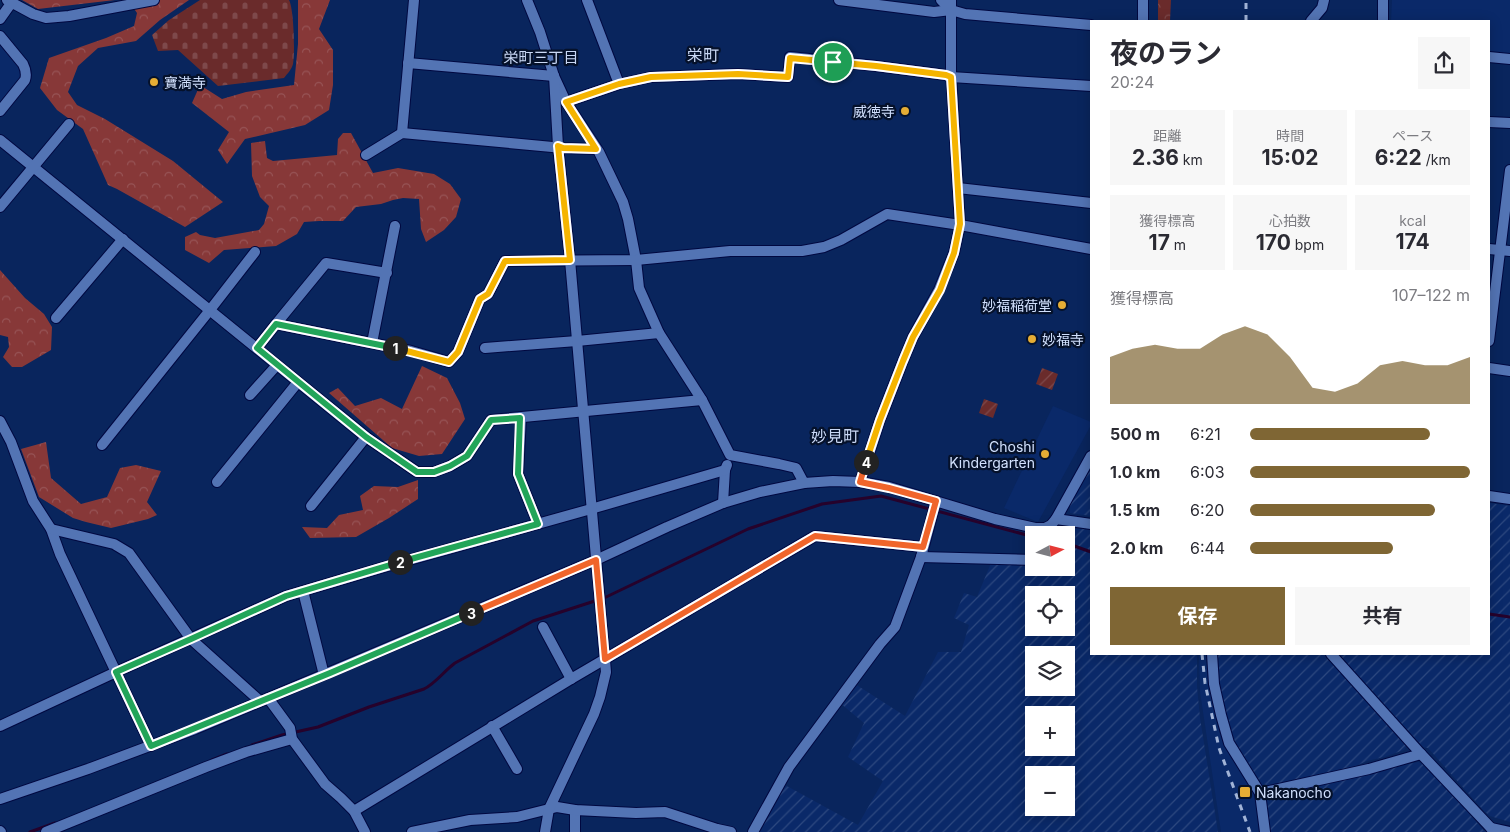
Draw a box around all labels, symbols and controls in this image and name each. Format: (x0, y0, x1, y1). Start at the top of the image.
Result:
text: 夜のラン (1110, 36, 1222, 70)
button: share (1418, 37, 1470, 89)
pin (812, 41, 854, 83)
district label: 栄町 (687, 45, 719, 65)
district label: 栄町三丁目 (503, 48, 579, 67)
icon: arrive (819, 48, 847, 76)
text: 20:24 (1110, 72, 1154, 92)
place label: 寶満寺 (164, 74, 206, 91)
marker: 寶満寺 (148, 76, 160, 88)
place label: 威徳寺 (853, 103, 895, 120)
marker: 威徳寺 (899, 105, 911, 117)
text: 距離 (1153, 127, 1181, 144)
text: 時間 (1276, 127, 1304, 144)
text: ペース (1392, 127, 1433, 144)
text: 2.36 (1132, 145, 1179, 170)
text: 15:02 (1262, 145, 1318, 170)
text: 6:22 (1375, 145, 1422, 170)
text: km (1179, 151, 1203, 168)
text: /km (1422, 151, 1451, 168)
text: 獲得標高 (1139, 212, 1195, 229)
text: 心拍数 (1269, 212, 1311, 229)
text: kcal (1399, 212, 1426, 229)
text: 174 (1396, 229, 1430, 254)
text: 17 (1149, 230, 1170, 255)
text: 170 (1256, 230, 1291, 255)
text: m (1170, 236, 1186, 253)
text: bpm (1291, 236, 1324, 253)
text: 107–122 m (1392, 285, 1470, 305)
text: 獲得標高 (1110, 288, 1174, 308)
place label: 妙福稲荷堂 (982, 297, 1052, 314)
marker: 妙福稲荷堂 (1056, 299, 1068, 311)
place label: 妙福寺 (1042, 331, 1084, 348)
marker: 妙福寺 (1026, 333, 1038, 345)
pin: 1 (382, 336, 408, 360)
text: 1 (392, 340, 399, 357)
text: 500 m (1110, 424, 1160, 444)
text: 6:21 (1190, 424, 1221, 444)
district label: 妙見町 (811, 426, 859, 446)
place label: Choshi Kindergarten (949, 438, 1035, 471)
marker: Choshi Kindergarten (1039, 448, 1051, 460)
pin: 4 (854, 450, 878, 474)
text: 4 (862, 454, 871, 471)
text: 1.0 km (1110, 462, 1160, 482)
text: 6:03 (1190, 462, 1225, 482)
text: 1.5 km (1110, 500, 1160, 520)
text: 6:20 (1190, 500, 1224, 520)
north arrow (1025, 526, 1075, 576)
map controls (1025, 526, 1075, 816)
text: 2.0 km (1110, 538, 1163, 558)
text: 6:44 (1190, 538, 1225, 558)
pin: 2 (388, 550, 412, 574)
text: 2 (396, 554, 405, 571)
button: locate (1025, 586, 1075, 636)
button: 保存 (1110, 587, 1285, 645)
button: 共有 (1295, 587, 1470, 645)
pin: 3 (458, 600, 484, 626)
text: 3 (467, 605, 476, 622)
button: layers (1025, 646, 1075, 696)
button: + (1025, 706, 1075, 756)
button: − (1025, 766, 1075, 816)
place label: Nakanocho (1256, 784, 1331, 801)
marker: Nakanocho (1238, 785, 1252, 799)

